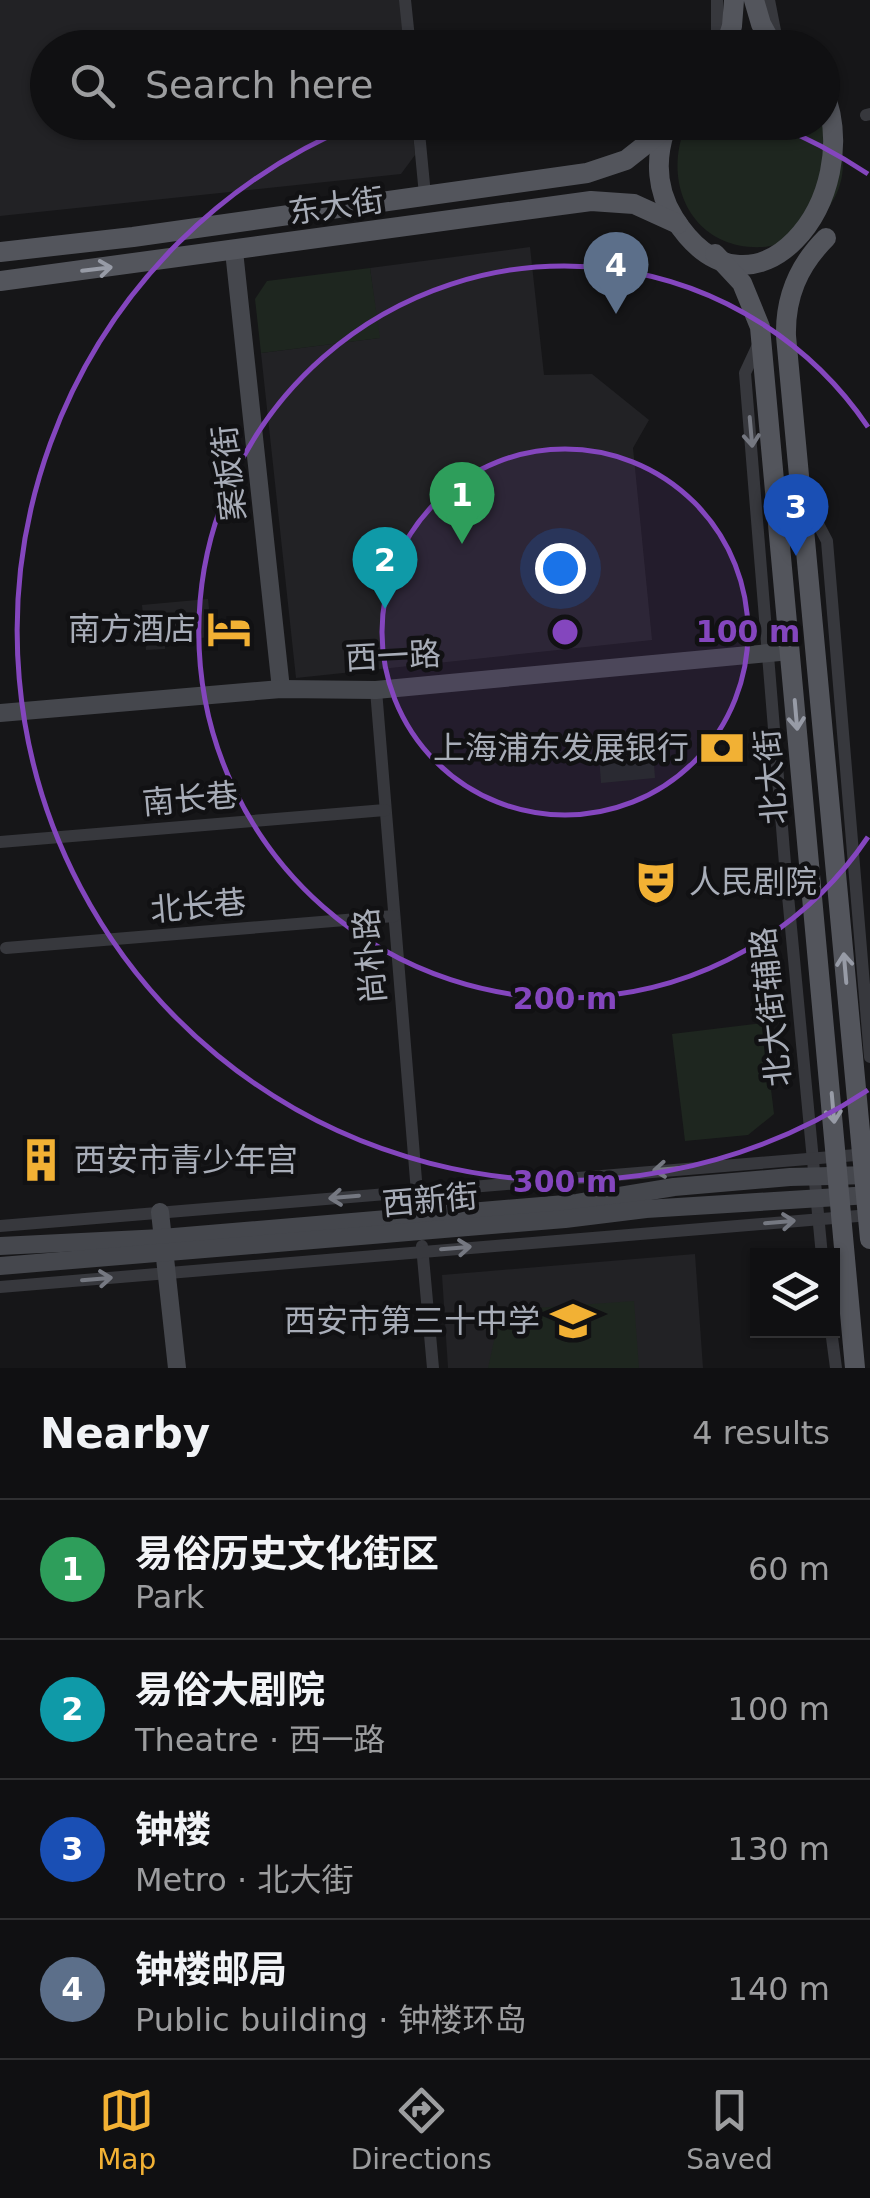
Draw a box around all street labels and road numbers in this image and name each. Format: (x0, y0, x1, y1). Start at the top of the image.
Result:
street label: 东大街 (286, 181, 386, 231)
street label: 案板街 (205, 423, 253, 523)
street label: 西一路 (344, 635, 442, 677)
street label: 北大街 (748, 728, 794, 826)
street label: 南长巷 (141, 776, 239, 822)
street label: 北长巷 (149, 883, 247, 929)
street label: 尚朴路 (347, 907, 393, 1005)
street label: 北大街辅路 (744, 925, 798, 1089)
street label: 西新街 (381, 1177, 479, 1223)

